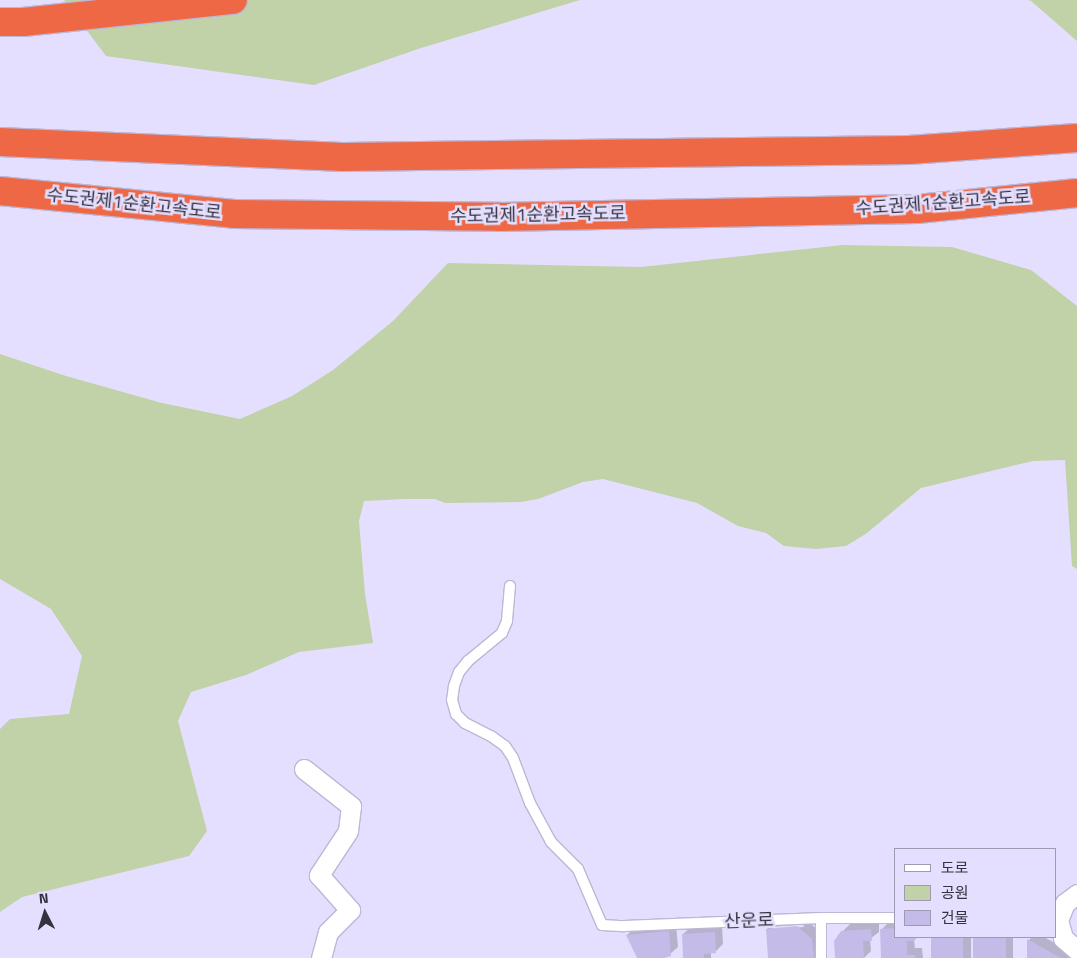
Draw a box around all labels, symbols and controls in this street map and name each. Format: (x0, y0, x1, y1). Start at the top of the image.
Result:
street label: 수도권제1순환고속도로 (46, 184, 222, 224)
street label: 수도권제1순환고속도로 (855, 186, 1031, 220)
street label: 수도권제1순환고속도로 (450, 203, 626, 227)
legend (894, 848, 1057, 938)
text: 도로 (941, 856, 969, 879)
text: 공원 (941, 881, 969, 904)
text: N (38, 887, 49, 908)
north arrow (20, 888, 70, 938)
text: 건물 (941, 906, 969, 929)
street label: 산운로 (724, 909, 774, 933)

